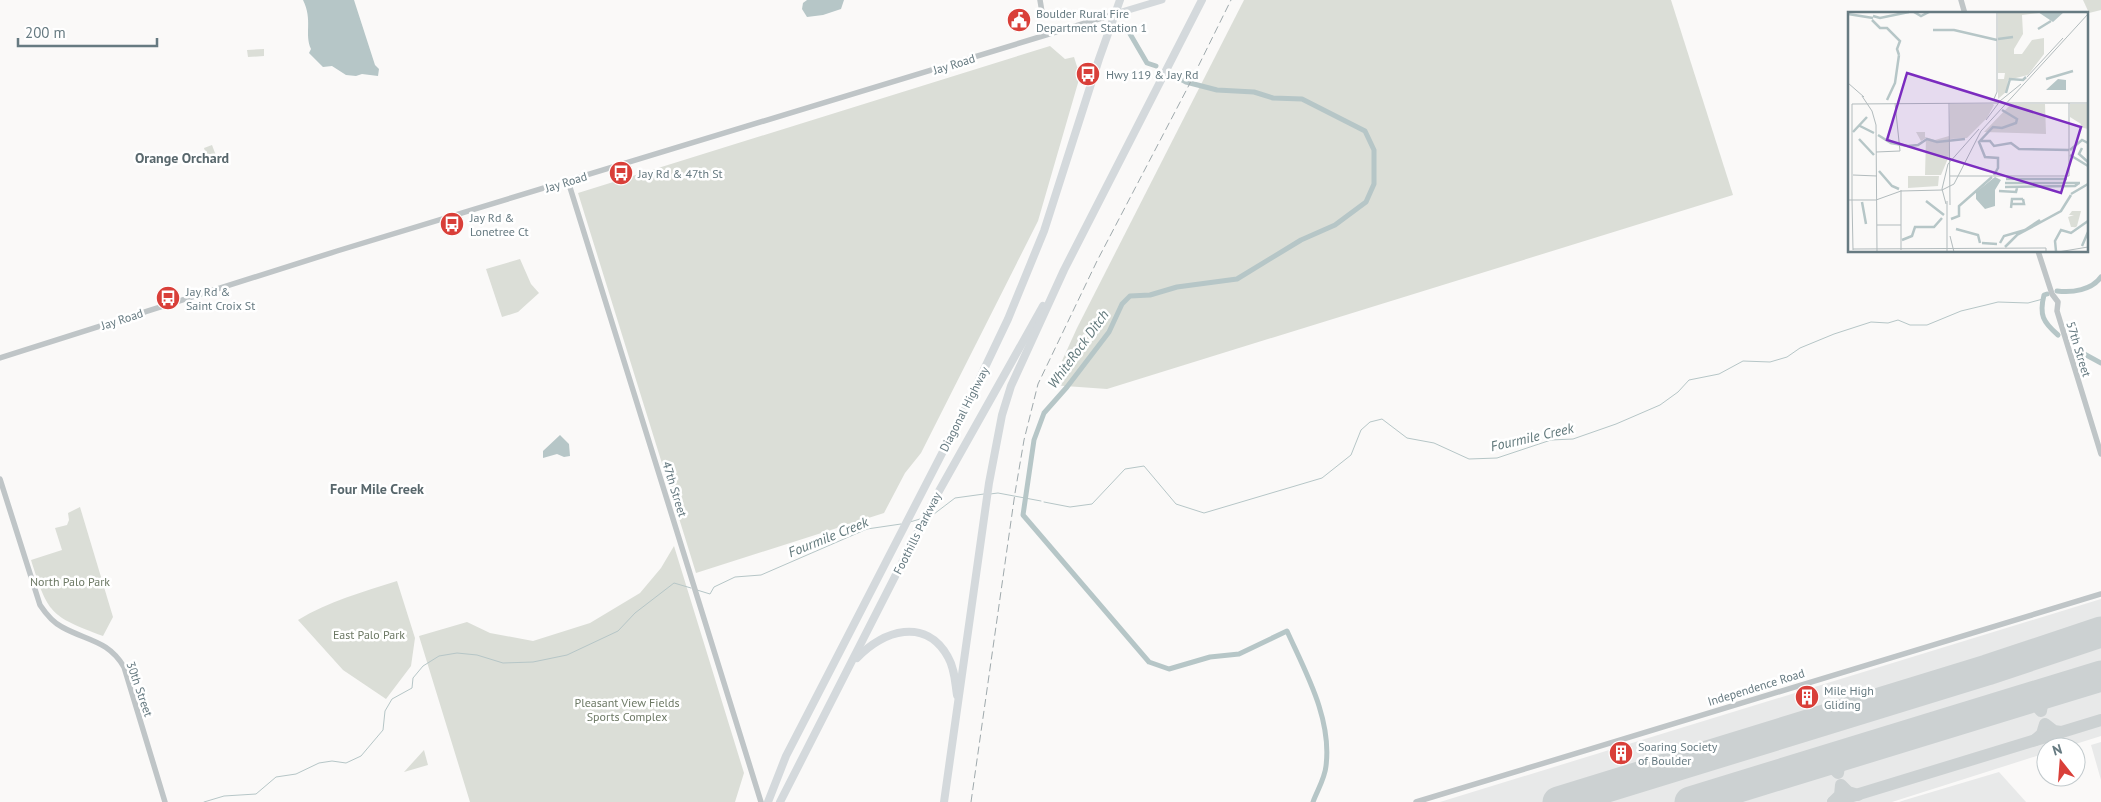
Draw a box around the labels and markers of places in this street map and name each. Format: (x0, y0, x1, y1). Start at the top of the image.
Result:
place label: Boulder Rural Fire Department Station 1 (1036, 6, 1147, 35)
public building icon: Boulder Rural Fire Department Station 1 (1006, 7, 1032, 33)
bus stop icon: Hwy 119 & Jay Rd (1075, 61, 1101, 87)
place label: Hwy 119 & Jay Rd (1106, 67, 1199, 82)
bus stop icon: Jay Rd & 47th St (608, 160, 634, 186)
place label: Jay Rd & 47th St (637, 166, 723, 181)
place label: Jay Rd & Lonetree Ct (469, 210, 529, 239)
bus stop icon: Jay Rd & Lonetree Ct (439, 211, 465, 237)
place label: Jay Rd & Saint Croix St (185, 284, 255, 313)
bus stop icon: Jay Rd & Saint Croix St (155, 285, 181, 311)
place label: Mile High Gliding (1824, 683, 1874, 712)
building icon: Mile High Gliding (1794, 684, 1820, 710)
place label: Soaring Society of Boulder (1638, 739, 1718, 768)
building icon: Soaring Society of Boulder (1608, 740, 1634, 766)

